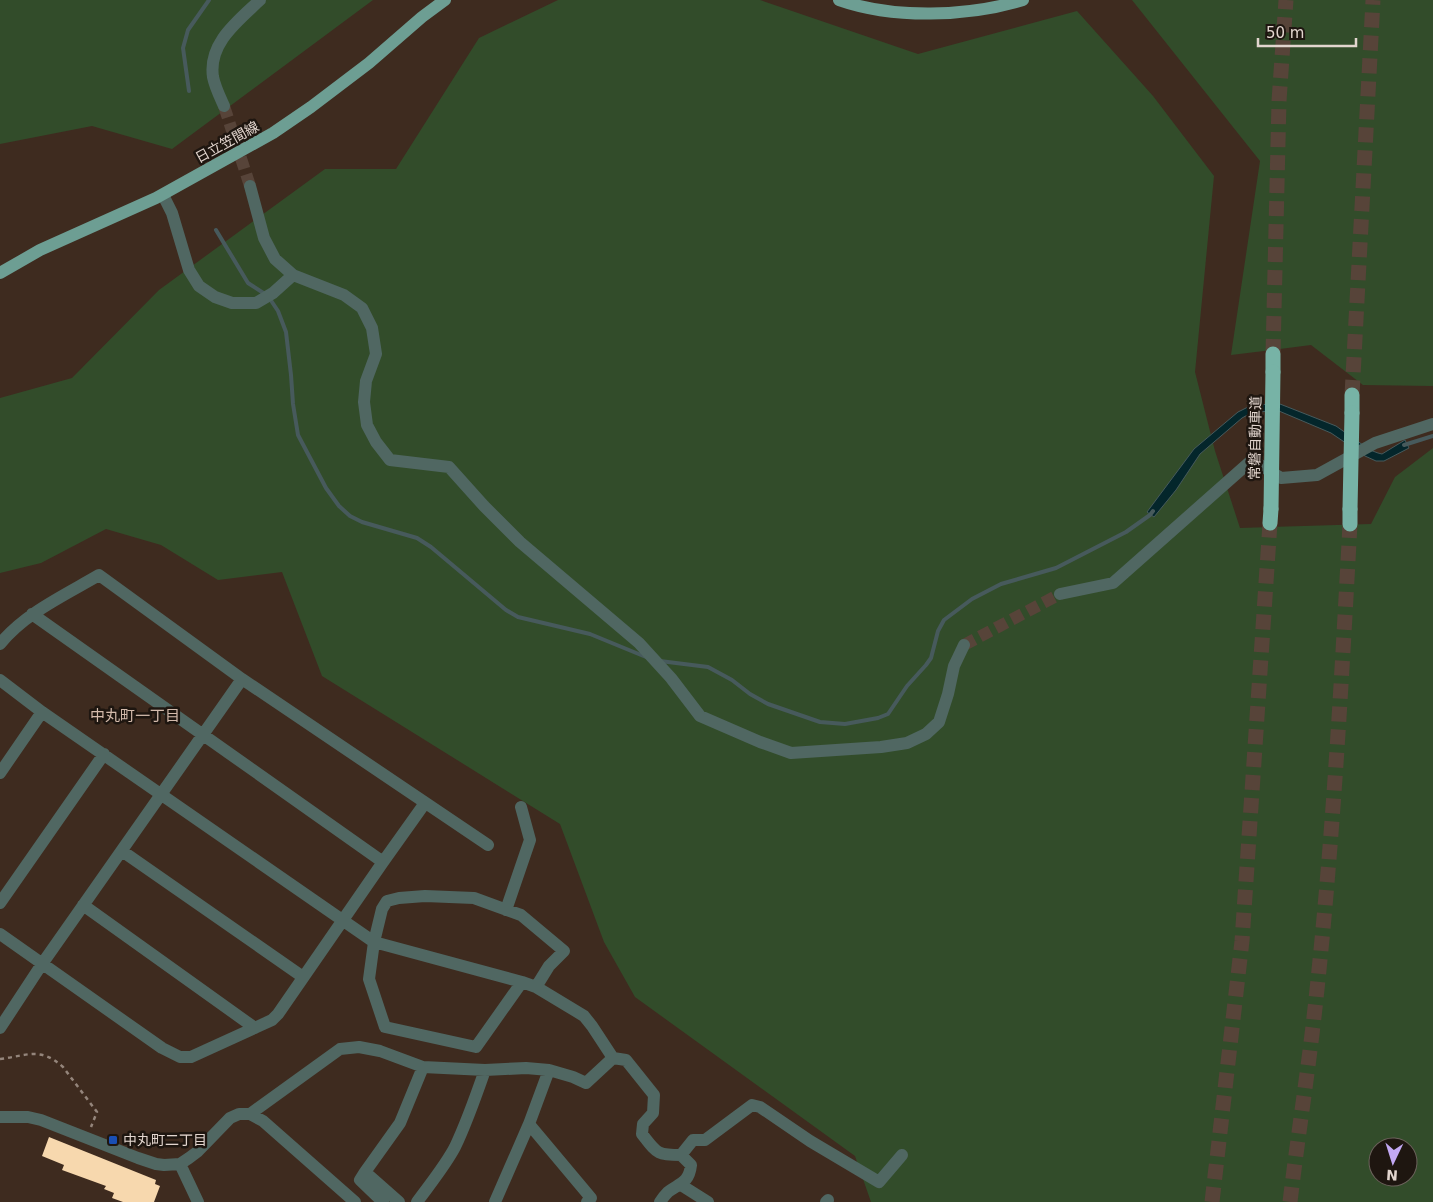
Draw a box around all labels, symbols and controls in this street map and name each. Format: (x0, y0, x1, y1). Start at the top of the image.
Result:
scale bar (1258, 15, 1356, 47)
text: 50 m (1266, 24, 1304, 42)
street label: 日立笠間線 (193, 118, 261, 166)
street label: 常磐自動車道 (1246, 396, 1264, 480)
district label: 中丸町一丁目 (90, 707, 180, 725)
place label: 中丸町二丁目 (123, 1132, 207, 1148)
marker: 中丸町二丁目 (107, 1134, 119, 1146)
north arrow (1368, 1137, 1418, 1187)
text: N (1386, 1167, 1398, 1183)

